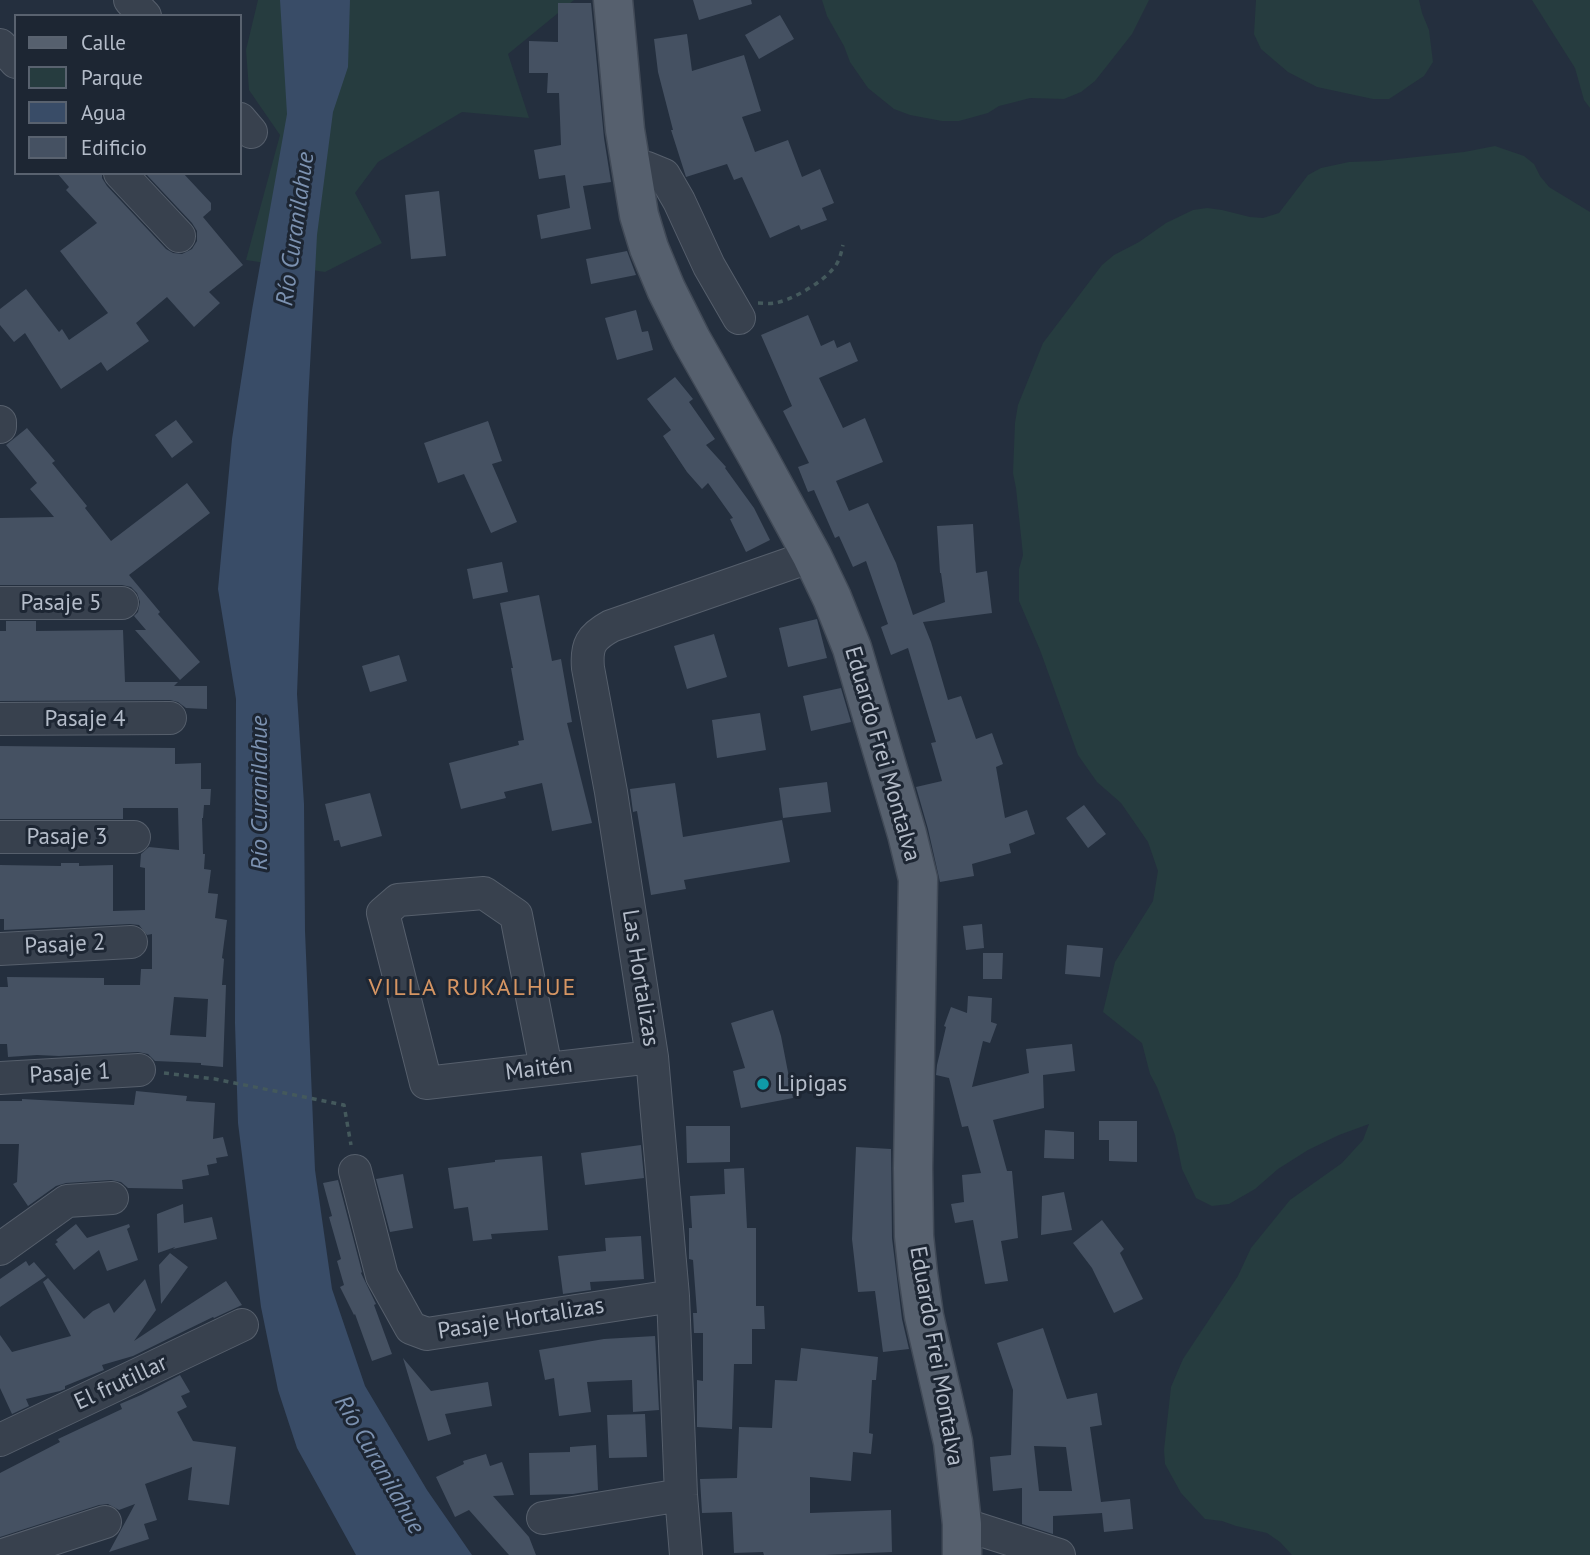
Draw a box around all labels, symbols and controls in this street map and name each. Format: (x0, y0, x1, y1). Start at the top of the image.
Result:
legend (14, 14, 242, 175)
text: Calle (81, 29, 126, 56)
text: Parque (81, 64, 143, 91)
text: Agua (81, 99, 126, 126)
text: Edificio (81, 134, 147, 161)
water label: Río Curanilahue (271, 150, 321, 308)
street label: Pasaje 5 (20, 589, 102, 617)
street label: Eduardo Frei Montalva (838, 643, 926, 865)
street label: Pasaje 4 (44, 705, 126, 733)
water label: Río Curanilahue (246, 716, 274, 870)
street label: Pasaje 3 (26, 823, 108, 851)
street label: Las Hortalizas (616, 907, 664, 1049)
street label: Pasaje 2 (24, 929, 106, 961)
district label: VILLA RUKALHUE (370, 974, 576, 1002)
street label: Maitén (504, 1051, 574, 1087)
street label: Pasaje 1 (29, 1058, 111, 1090)
place label: Lipigas (777, 1070, 847, 1098)
marker: Lipigas (755, 1076, 771, 1092)
street label: Eduardo Frei Montalva (903, 1244, 969, 1468)
street label: Pasaje Hortalizas (436, 1292, 606, 1346)
street label: El frutillar (70, 1349, 172, 1417)
water label: Río Curanilahue (328, 1391, 430, 1539)

